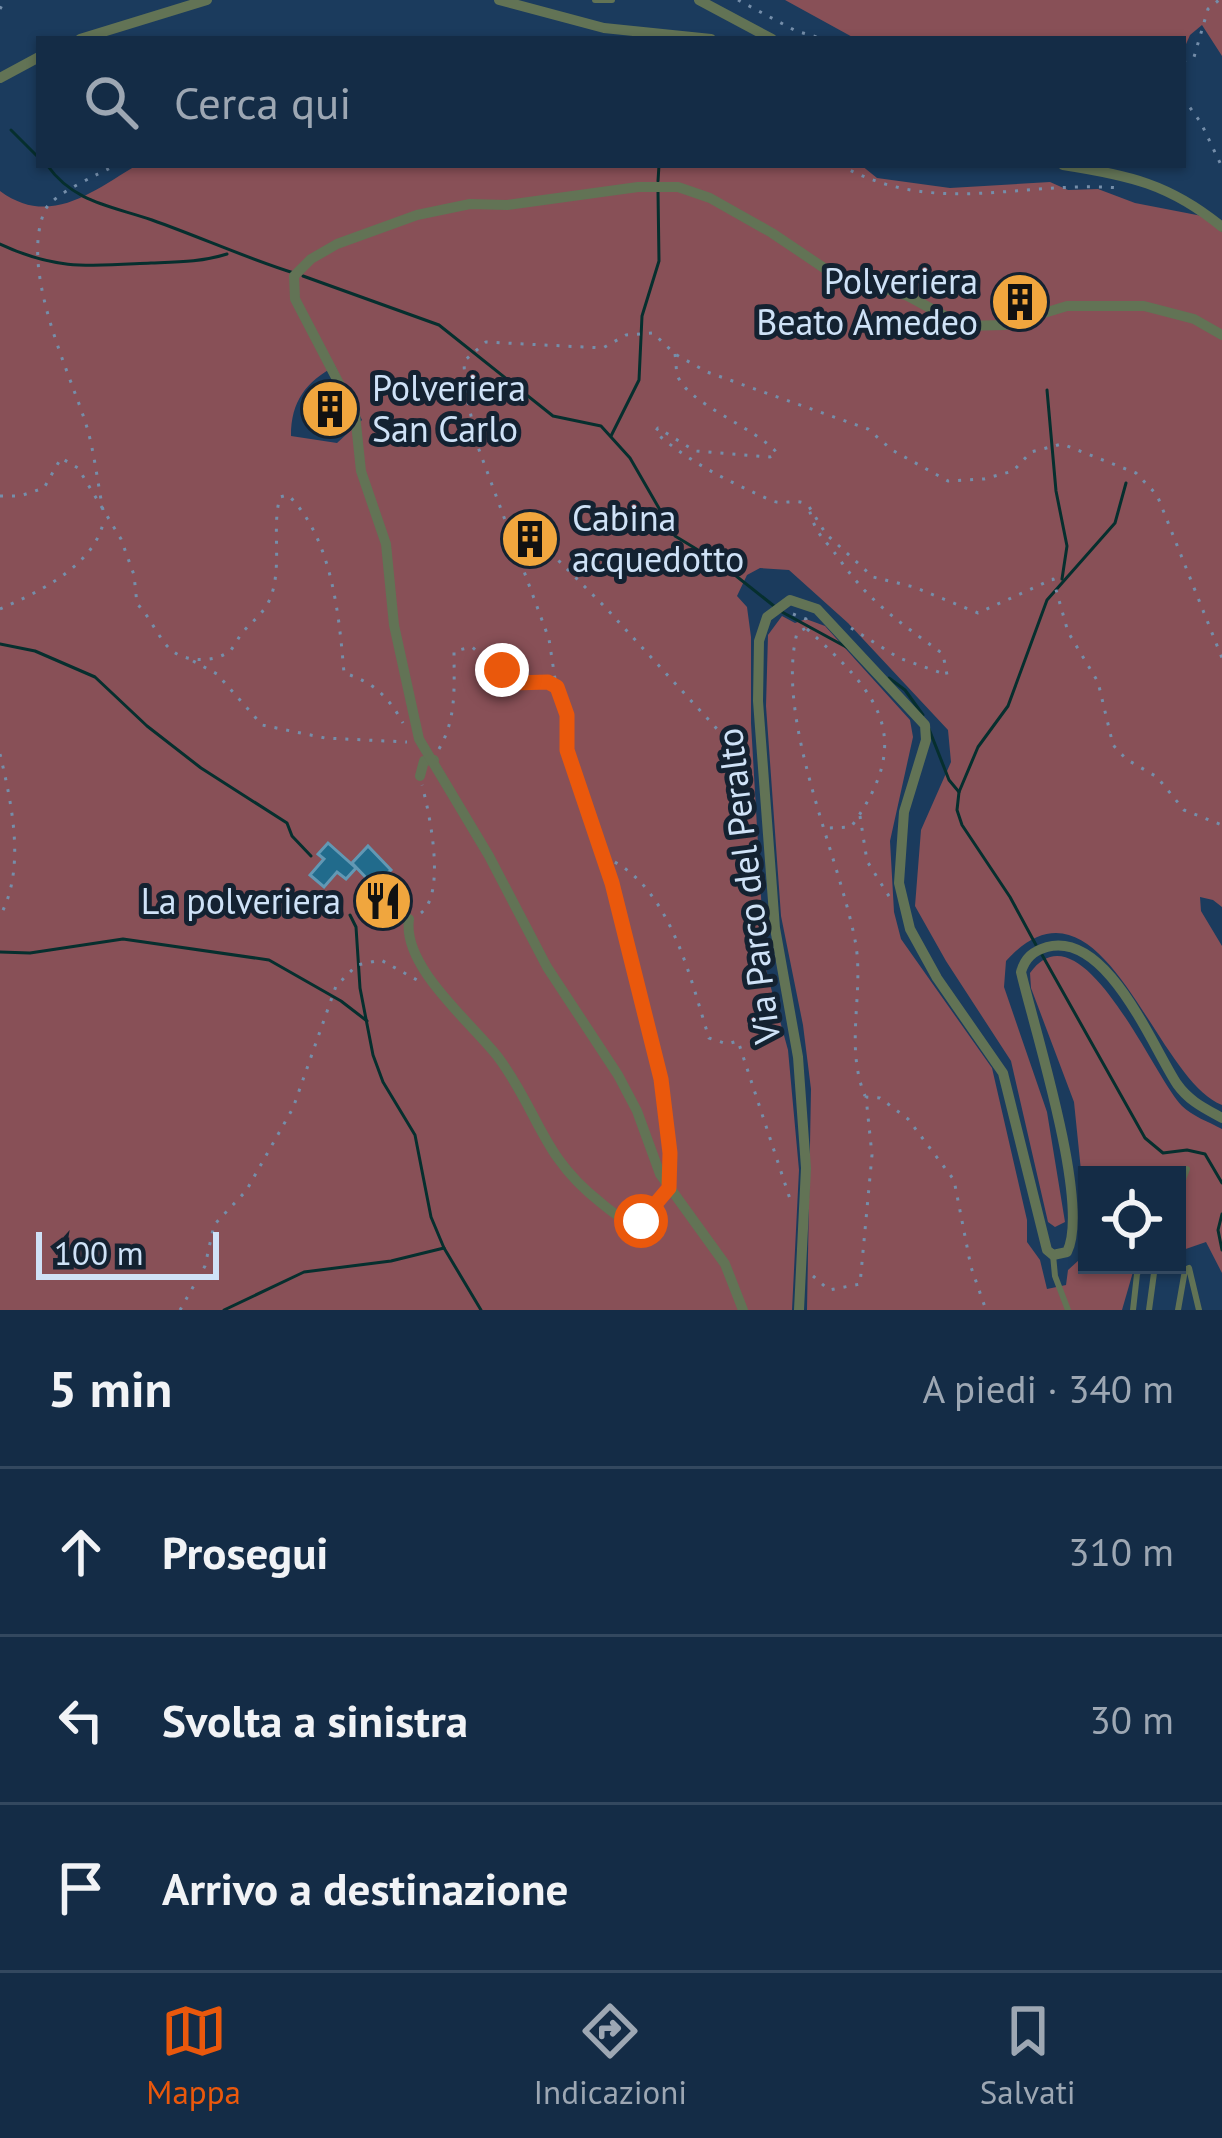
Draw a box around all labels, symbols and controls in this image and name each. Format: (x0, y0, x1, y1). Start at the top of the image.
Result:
search box (36, 36, 1186, 168)
icon: search (78, 69, 144, 135)
text: Cerca qui (174, 73, 351, 131)
place label: Polveriera Beato Amedeo (756, 257, 978, 345)
building icon: Polveriera Beato Amedeo (989, 271, 1051, 333)
place label: Polveriera San Carlo (372, 364, 526, 452)
building icon: Polveriera San Carlo (299, 378, 361, 440)
place label: Cabina acquedotto (572, 494, 744, 582)
building icon: Cabina acquedotto (499, 508, 561, 570)
route end (475, 643, 529, 697)
street label: Via Parco del Peralto (705, 726, 790, 1047)
restaurant icon: La polveriera (352, 870, 414, 932)
place label: La polveriera (141, 877, 341, 924)
map controls (1078, 1166, 1186, 1274)
button: locate (1078, 1166, 1186, 1274)
route start (614, 1194, 668, 1248)
scale bar (36, 1226, 219, 1279)
text: 100 m (54, 1231, 144, 1274)
text: 5 min (48, 1355, 172, 1421)
text: A piedi · 340 m (922, 1363, 1174, 1414)
icon: ahead (48, 1519, 114, 1585)
text: Prosegui (162, 1523, 328, 1581)
text: 310 m (1068, 1526, 1174, 1577)
icon: left (48, 1687, 114, 1753)
text: Svolta a sinistra (162, 1691, 468, 1749)
text: 30 m (1089, 1694, 1174, 1745)
icon: arrive (48, 1855, 114, 1921)
text: Arrivo a destinazione (162, 1859, 568, 1917)
tab: Mappa (146, 1998, 241, 2113)
tab: Indicazioni (534, 1998, 687, 2113)
tab: Salvati (980, 1998, 1076, 2113)

